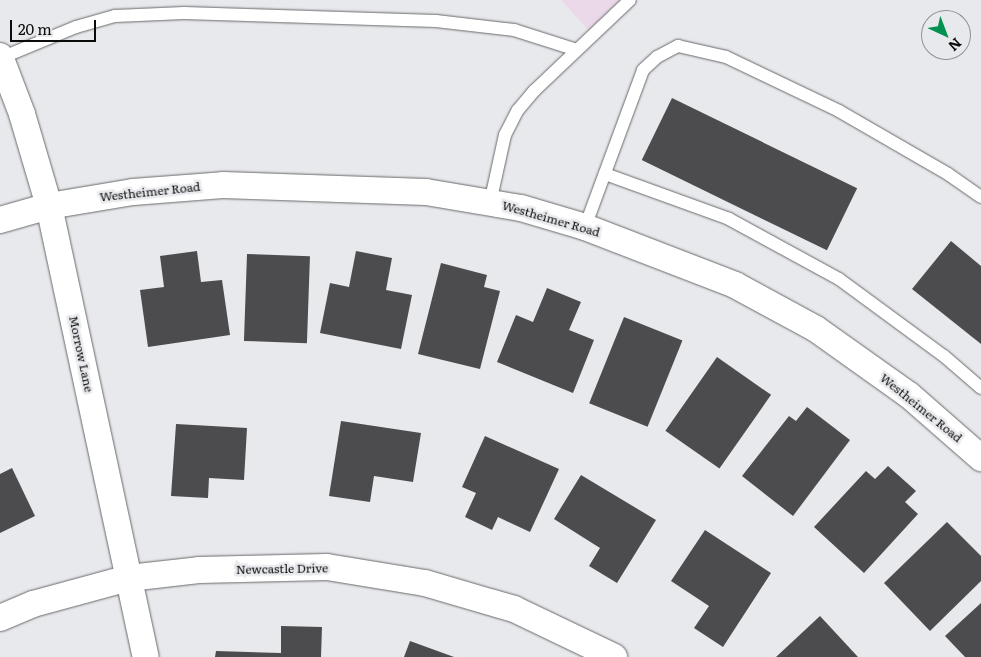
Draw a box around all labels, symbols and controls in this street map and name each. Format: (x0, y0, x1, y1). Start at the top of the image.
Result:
scale bar (12, 10, 99, 42)
north arrow (921, 10, 971, 60)
text: 20 m (18, 17, 52, 40)
text: N (944, 34, 967, 57)
street label: Westheimer Road (99, 180, 201, 204)
street label: Westheimer Road (500, 198, 602, 240)
street label: Morrow Lane (66, 315, 96, 393)
street label: Westheimer Road (877, 371, 965, 445)
street label: Newcastle Drive (236, 561, 328, 577)

